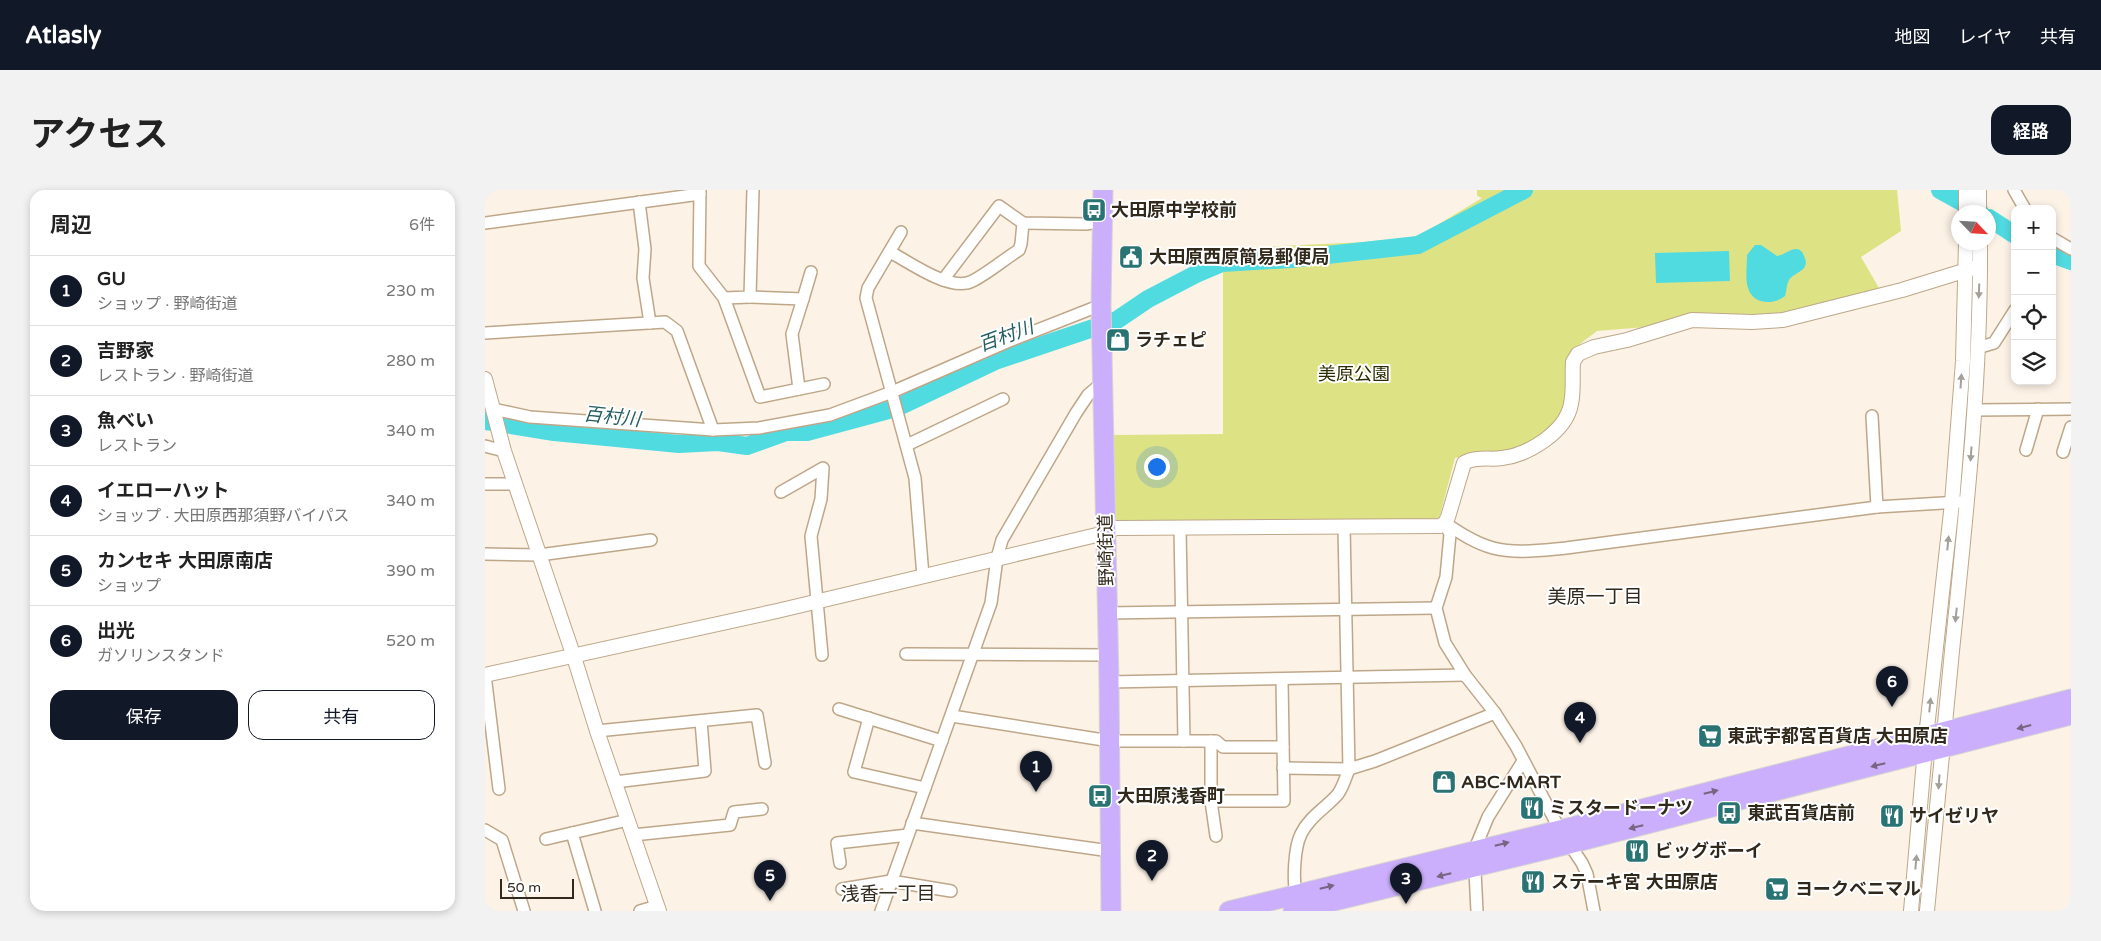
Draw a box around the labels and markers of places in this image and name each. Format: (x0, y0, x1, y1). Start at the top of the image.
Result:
bus stop icon: 大田原中学校前 (1081, 197, 1107, 223)
place label: 大田原中学校前 (1111, 199, 1237, 221)
public building icon: 大田原西原簡易郵便局 (1118, 244, 1144, 270)
place label: 大田原西原簡易郵便局 (1149, 246, 1329, 268)
shop icon: ラチェピ (1105, 327, 1131, 353)
place label: ラチェピ (1135, 329, 1207, 351)
pin: 6 (1876, 666, 1908, 707)
pin: 4 (1564, 702, 1596, 743)
supermarket icon: 東武宇都宮百貨店 大田原店 (1697, 723, 1723, 749)
place label: 東武宇都宮百貨店 大田原店 (1727, 725, 1948, 747)
pin: 1 (1020, 751, 1052, 792)
shop icon: ABC-MART (1431, 769, 1457, 795)
place label: ABC-MART (1461, 771, 1562, 793)
bus stop icon: 大田原浅香町 (1087, 783, 1113, 809)
place label: 大田原浅香町 (1117, 785, 1225, 807)
restaurant icon: ミスタードーナツ (1519, 795, 1545, 821)
place label: ミスタードーナツ (1549, 797, 1693, 819)
bus stop icon: 東武百貨店前 (1716, 800, 1742, 826)
place label: 東武百貨店前 (1747, 802, 1855, 824)
restaurant icon: サイゼリヤ (1879, 803, 1905, 829)
place label: サイゼリヤ (1909, 805, 1999, 827)
restaurant icon: ビッグボーイ (1624, 838, 1650, 864)
pin: 2 (1136, 840, 1168, 881)
place label: ビッグボーイ (1655, 840, 1763, 862)
pin: 5 (754, 860, 786, 901)
pin: 3 (1390, 863, 1422, 904)
restaurant icon: ステーキ宮 大田原店 (1520, 869, 1546, 895)
place label: ステーキ宮 大田原店 (1551, 871, 1718, 893)
supermarket icon: ヨークベニマル (1764, 876, 1790, 902)
place label: ヨークベニマル (1795, 878, 1921, 900)

